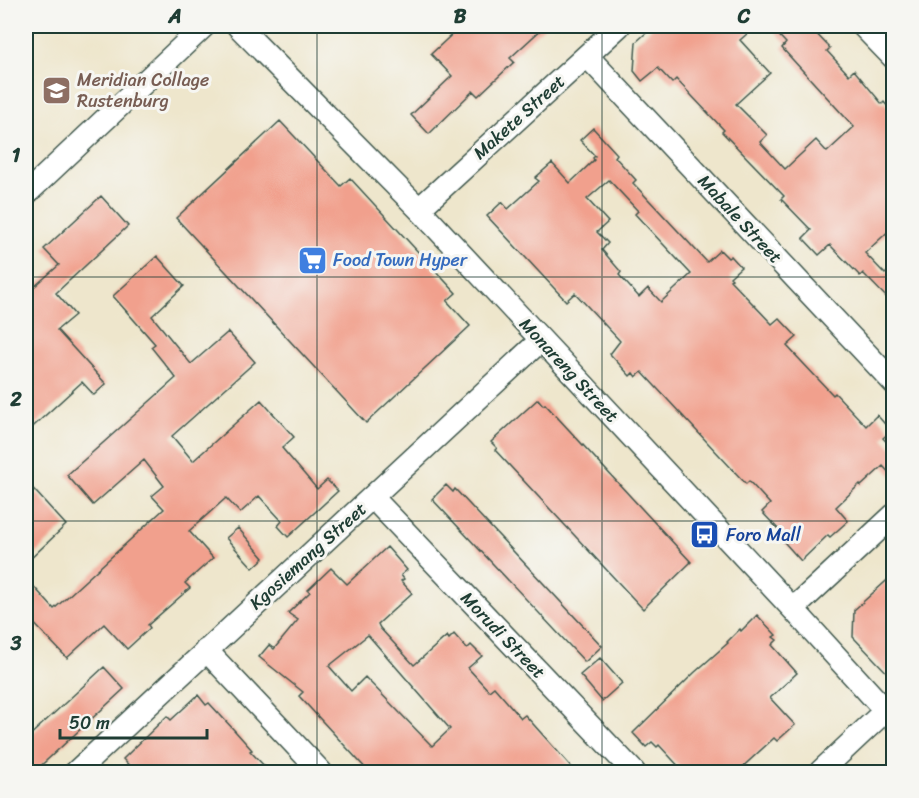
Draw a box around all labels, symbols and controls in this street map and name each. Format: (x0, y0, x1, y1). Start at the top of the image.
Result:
text: A (167, 0, 182, 34)
text: B (454, 0, 467, 34)
text: C (737, 0, 751, 34)
place label: Meridian Collage Rustenburg (77, 64, 209, 117)
street label: Makete Street (465, 66, 573, 168)
school or university icon: Meridian Collage Rustenburg (40, 74, 72, 106)
text: 1 (12, 138, 21, 173)
street label: Mabale Street (690, 167, 790, 271)
supermarket icon: Food Town Hyper (296, 244, 328, 276)
place label: Food Town Hyper (333, 244, 469, 276)
street label: Monareng Street (511, 310, 627, 430)
text: 2 (9, 382, 22, 417)
street label: Kgosiemang Street (242, 494, 374, 618)
bus stop icon: Foro Mall (689, 519, 721, 551)
place label: Foro Mall (726, 519, 802, 551)
street label: Morudi Street (452, 583, 554, 687)
text: 3 (10, 626, 22, 661)
scale bar (60, 702, 207, 740)
text: 50 m (69, 707, 110, 739)

